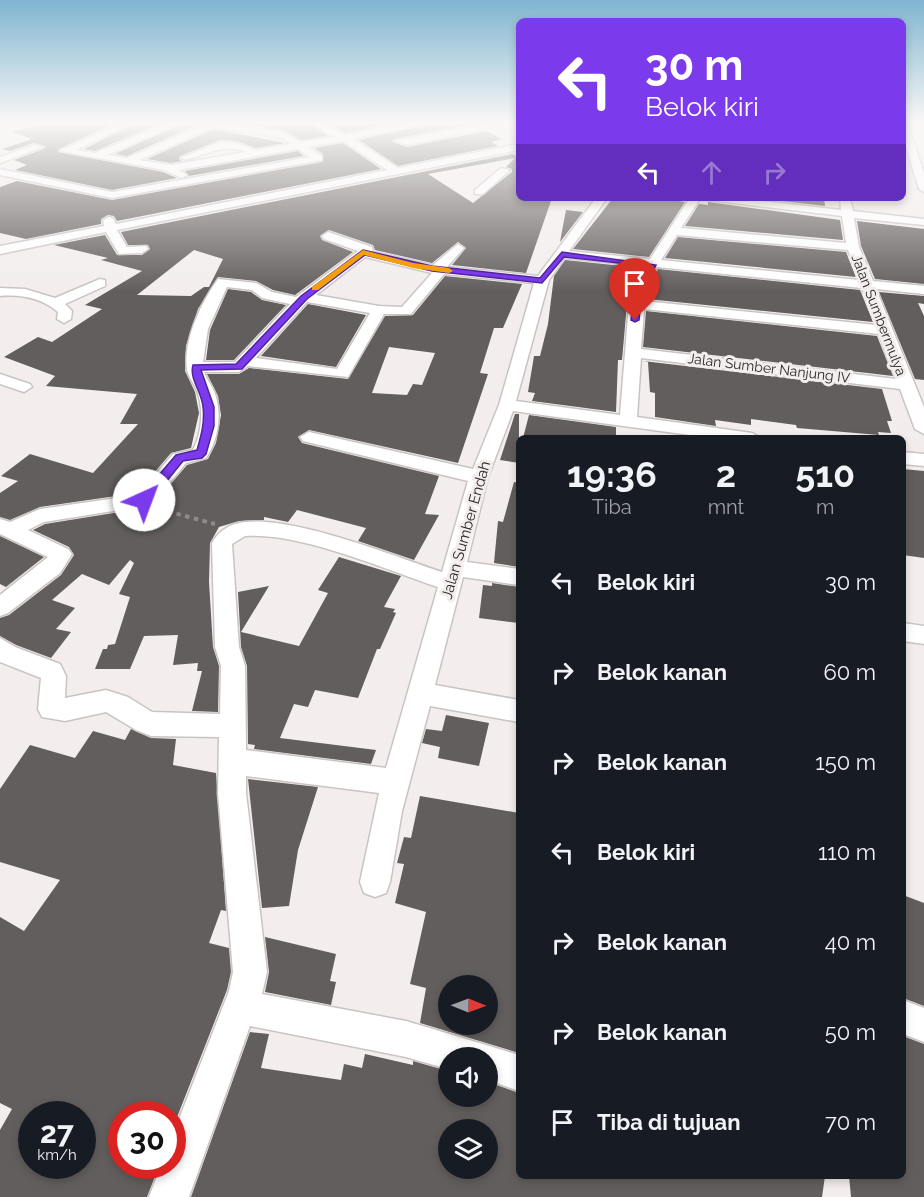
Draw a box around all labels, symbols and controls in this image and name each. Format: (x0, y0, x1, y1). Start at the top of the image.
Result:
text: 30 m (645, 41, 743, 90)
icon: left (546, 42, 624, 120)
text: Belok kiri (645, 91, 759, 122)
icon: left (632, 156, 665, 189)
icon: ahead (695, 156, 728, 189)
icon: right (758, 156, 791, 189)
street label: Jalan Sumbermulya (848, 252, 910, 378)
pin (609, 258, 660, 320)
icon: arrive (618, 267, 651, 300)
street label: Jalan Sumber Nanjung IV (687, 350, 852, 386)
text: 19:36 (567, 453, 657, 495)
text: 2 (716, 453, 736, 495)
text: 510 (795, 453, 855, 495)
street label: Jalan Sumber Endah (438, 459, 494, 601)
position arrow (112, 468, 176, 532)
text: Tiba (592, 495, 632, 519)
text: mnt (708, 495, 744, 519)
text: m (816, 495, 834, 519)
icon: left (546, 566, 579, 599)
text: Belok kiri (597, 569, 695, 595)
text: 30 m (825, 569, 876, 595)
icon: right (546, 656, 579, 689)
text: Belok kanan (597, 659, 727, 685)
text: 60 m (823, 659, 876, 685)
icon: right (546, 746, 579, 779)
text: Belok kanan (597, 749, 727, 775)
text: 150 m (815, 749, 876, 775)
icon: left (546, 836, 579, 869)
text: Belok kiri (597, 839, 695, 865)
text: 110 m (818, 839, 876, 865)
icon: right (546, 926, 579, 959)
text: Belok kanan (597, 929, 727, 955)
text: 40 m (825, 929, 876, 955)
north arrow (438, 975, 498, 1035)
map controls (438, 975, 498, 1179)
icon: right (546, 1016, 579, 1049)
text: Belok kanan (597, 1019, 727, 1045)
text: 50 m (825, 1019, 876, 1045)
button: sound (438, 1047, 498, 1107)
speed limit sign: 30 (108, 1101, 186, 1179)
icon: arrive (546, 1106, 579, 1139)
text: Tiba di tujuan (597, 1109, 740, 1135)
text: 70 m (825, 1109, 876, 1135)
text: 27 (40, 1115, 74, 1150)
button: layers (438, 1119, 498, 1179)
text: km/h (37, 1146, 77, 1164)

